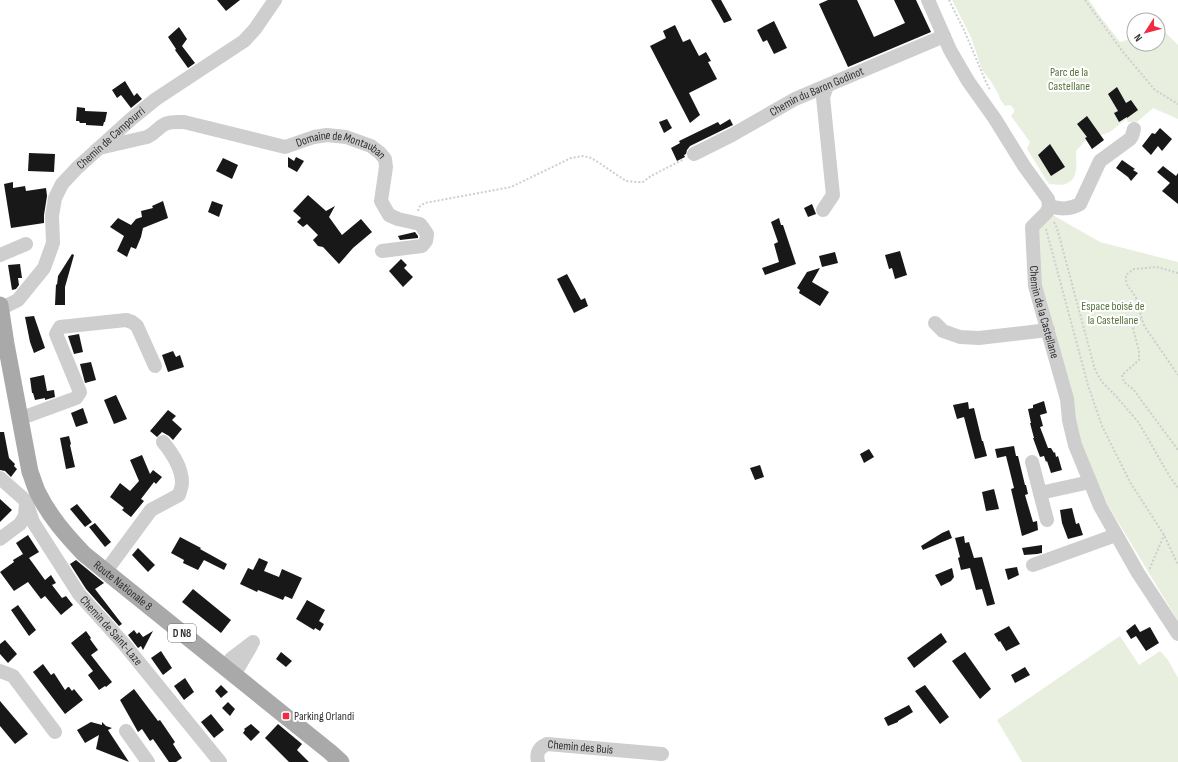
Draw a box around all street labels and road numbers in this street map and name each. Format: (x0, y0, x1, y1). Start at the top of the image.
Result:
street label: Chemin du Baron Godinot (767, 64, 867, 120)
street label: Chemin de Campourri (74, 104, 148, 173)
street label: Domaine de Montauban (294, 128, 389, 162)
street label: Chemin de la Castellane (1026, 265, 1062, 360)
street label: Route Nationale 8 (90, 558, 155, 614)
street label: Chemin de Saint-Laze (76, 593, 146, 669)
road number: D N8 (168, 624, 196, 642)
street label: Chemin des Buis (547, 737, 614, 758)

